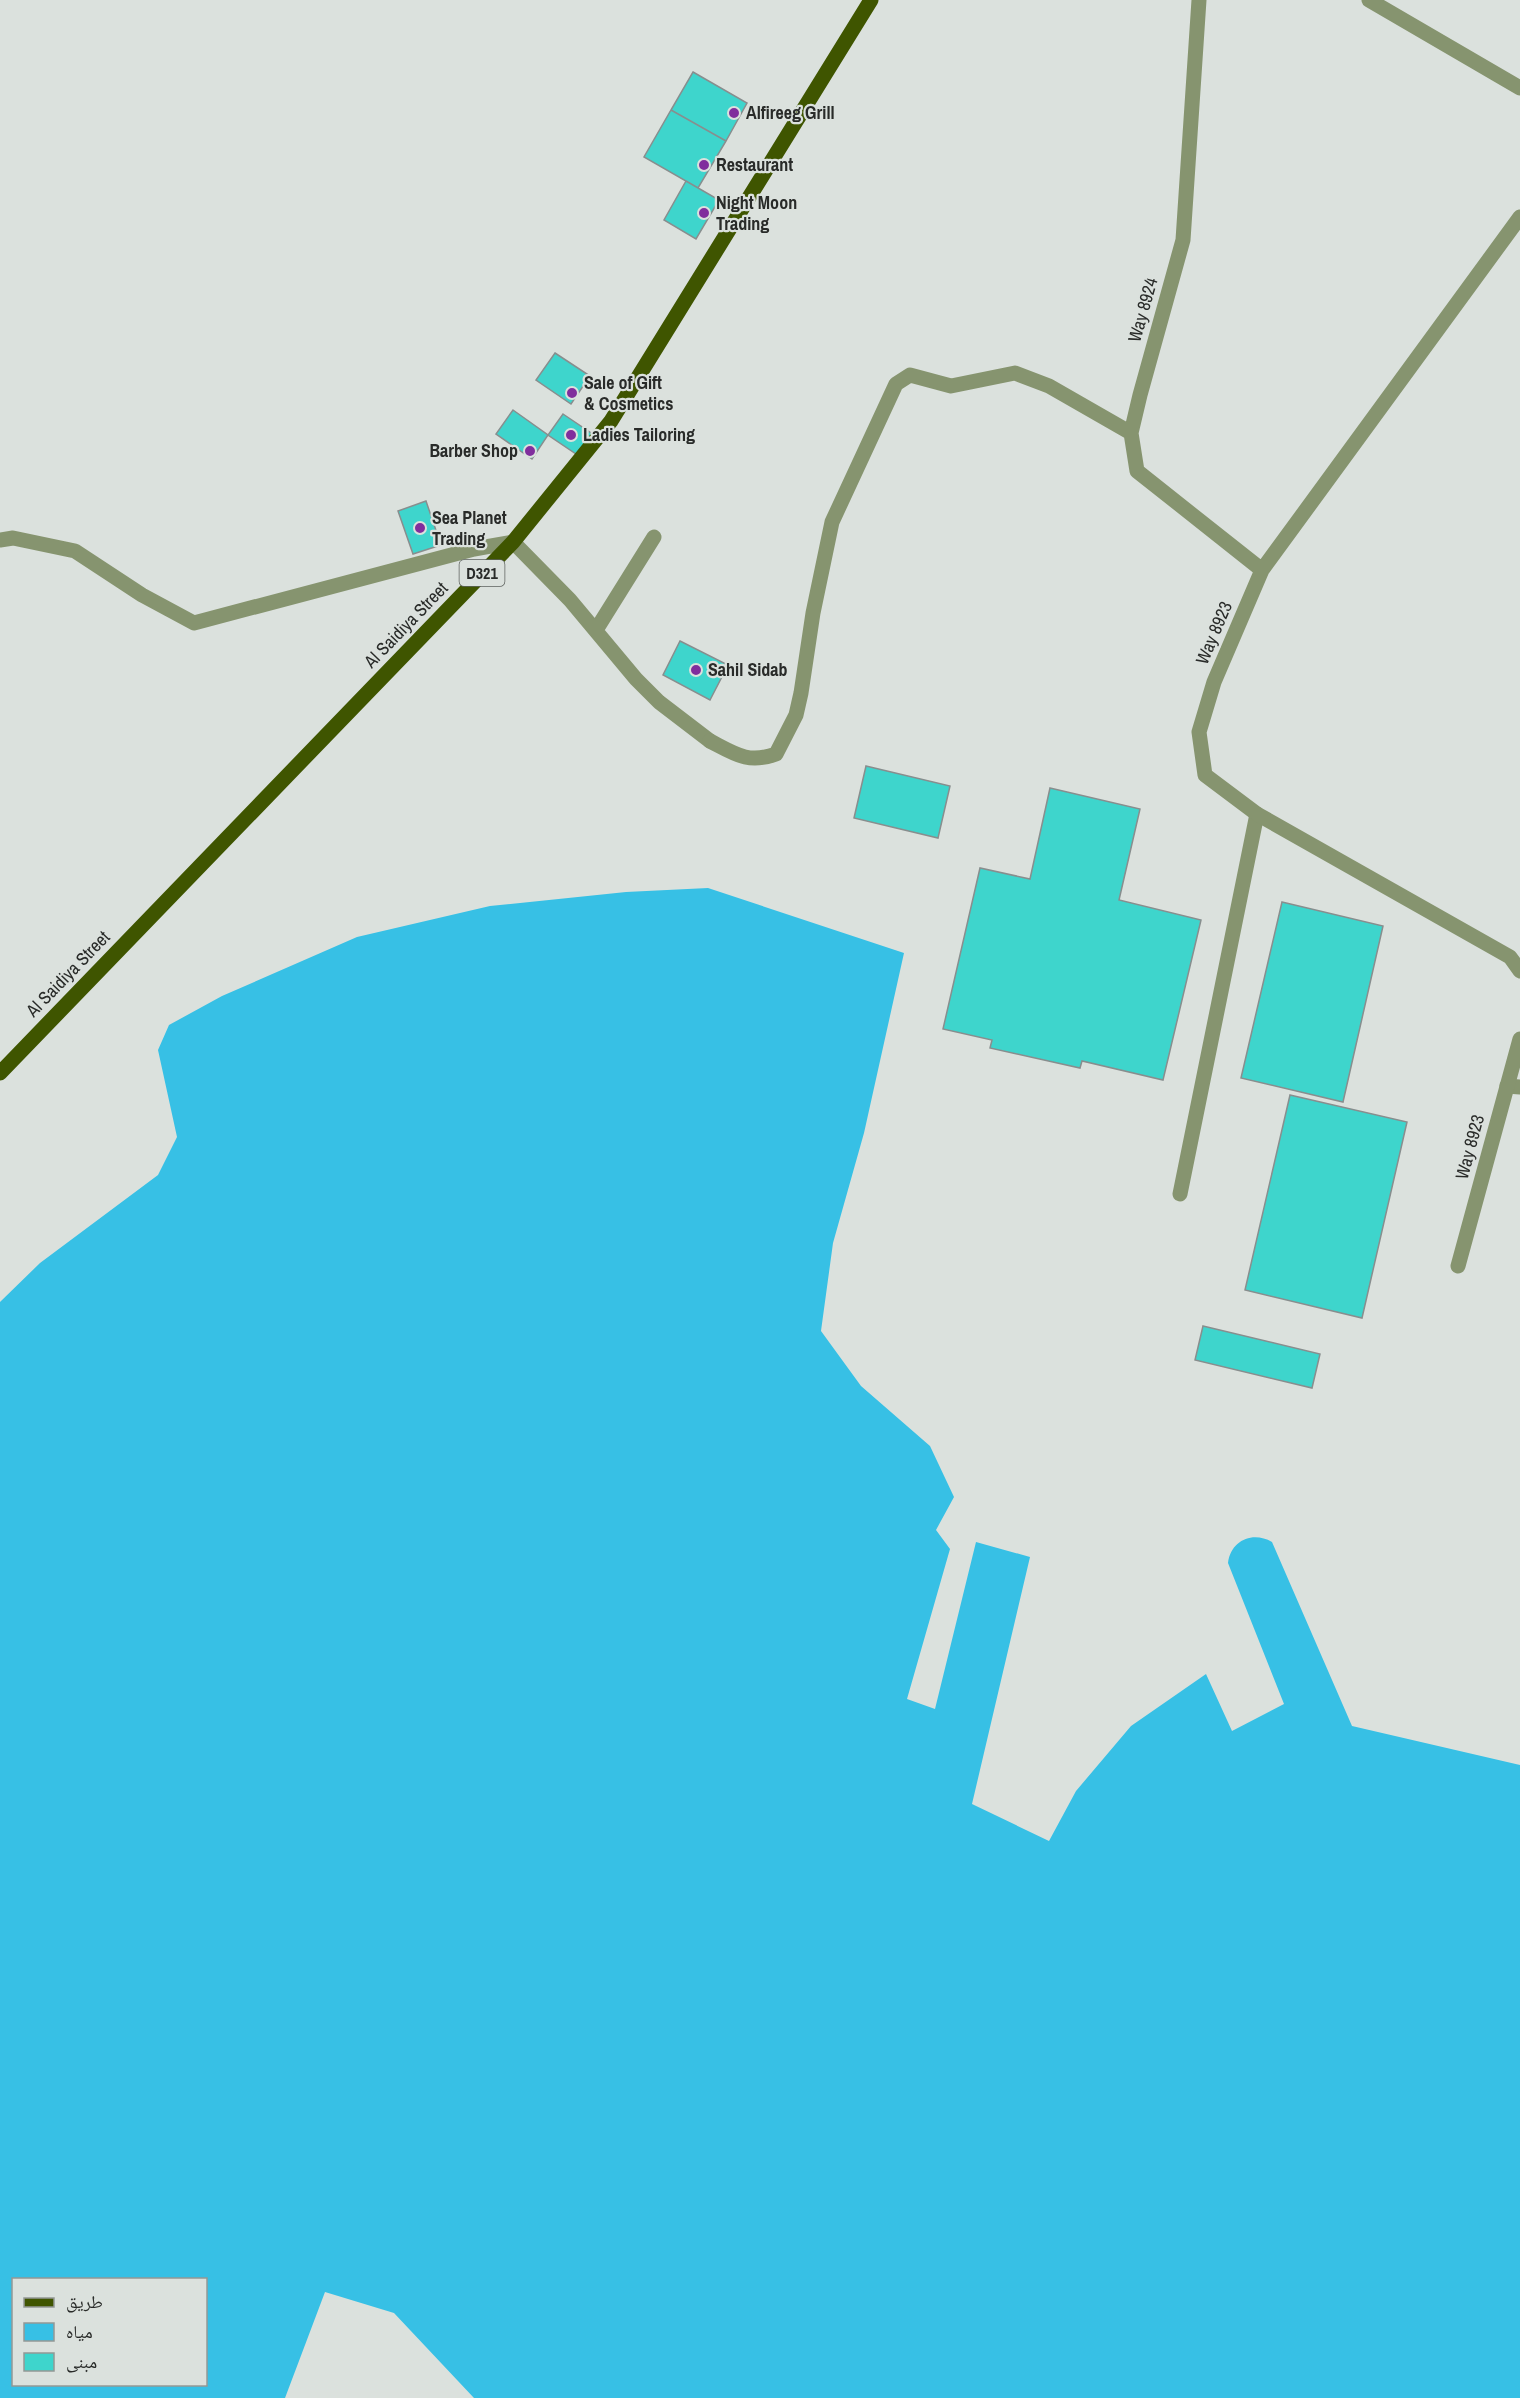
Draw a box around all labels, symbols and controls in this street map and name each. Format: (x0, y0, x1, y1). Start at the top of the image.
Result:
place label: Alfireeg Grill (746, 100, 835, 125)
marker: Alfireeg Grill (727, 106, 741, 120)
place label: Restaurant (716, 152, 793, 177)
marker: Restaurant (697, 158, 711, 172)
place label: Night Moon Trading (716, 190, 797, 236)
marker: Night Moon Trading (697, 206, 711, 220)
street label: Way 8924 (1121, 275, 1164, 345)
place label: Sale of Gift & Cosmetics (584, 370, 673, 416)
marker: Sale of Gift & Cosmetics (565, 386, 579, 400)
place label: Ladies Tailoring (583, 422, 695, 447)
marker: Ladies Tailoring (564, 428, 578, 442)
place label: Barber Shop (429, 438, 518, 463)
marker: Barber Shop (523, 444, 537, 458)
place label: Sea Planet Trading (432, 505, 507, 551)
marker: Sea Planet Trading (413, 521, 427, 535)
road number: D321 (460, 560, 504, 586)
street label: Al Saidiya Street (357, 576, 453, 674)
street label: Way 8923 (1189, 598, 1238, 668)
place label: Sahil Sidab (708, 657, 788, 682)
marker: Sahil Sidab (689, 663, 703, 677)
street label: Al Saidiya Street (19, 925, 115, 1023)
street label: Way 8923 (1449, 1112, 1490, 1182)
legend (12, 2278, 207, 2386)
text: طريق (66, 2289, 103, 2314)
text: مياه (66, 2319, 93, 2344)
text: مبنى (66, 2349, 97, 2374)

